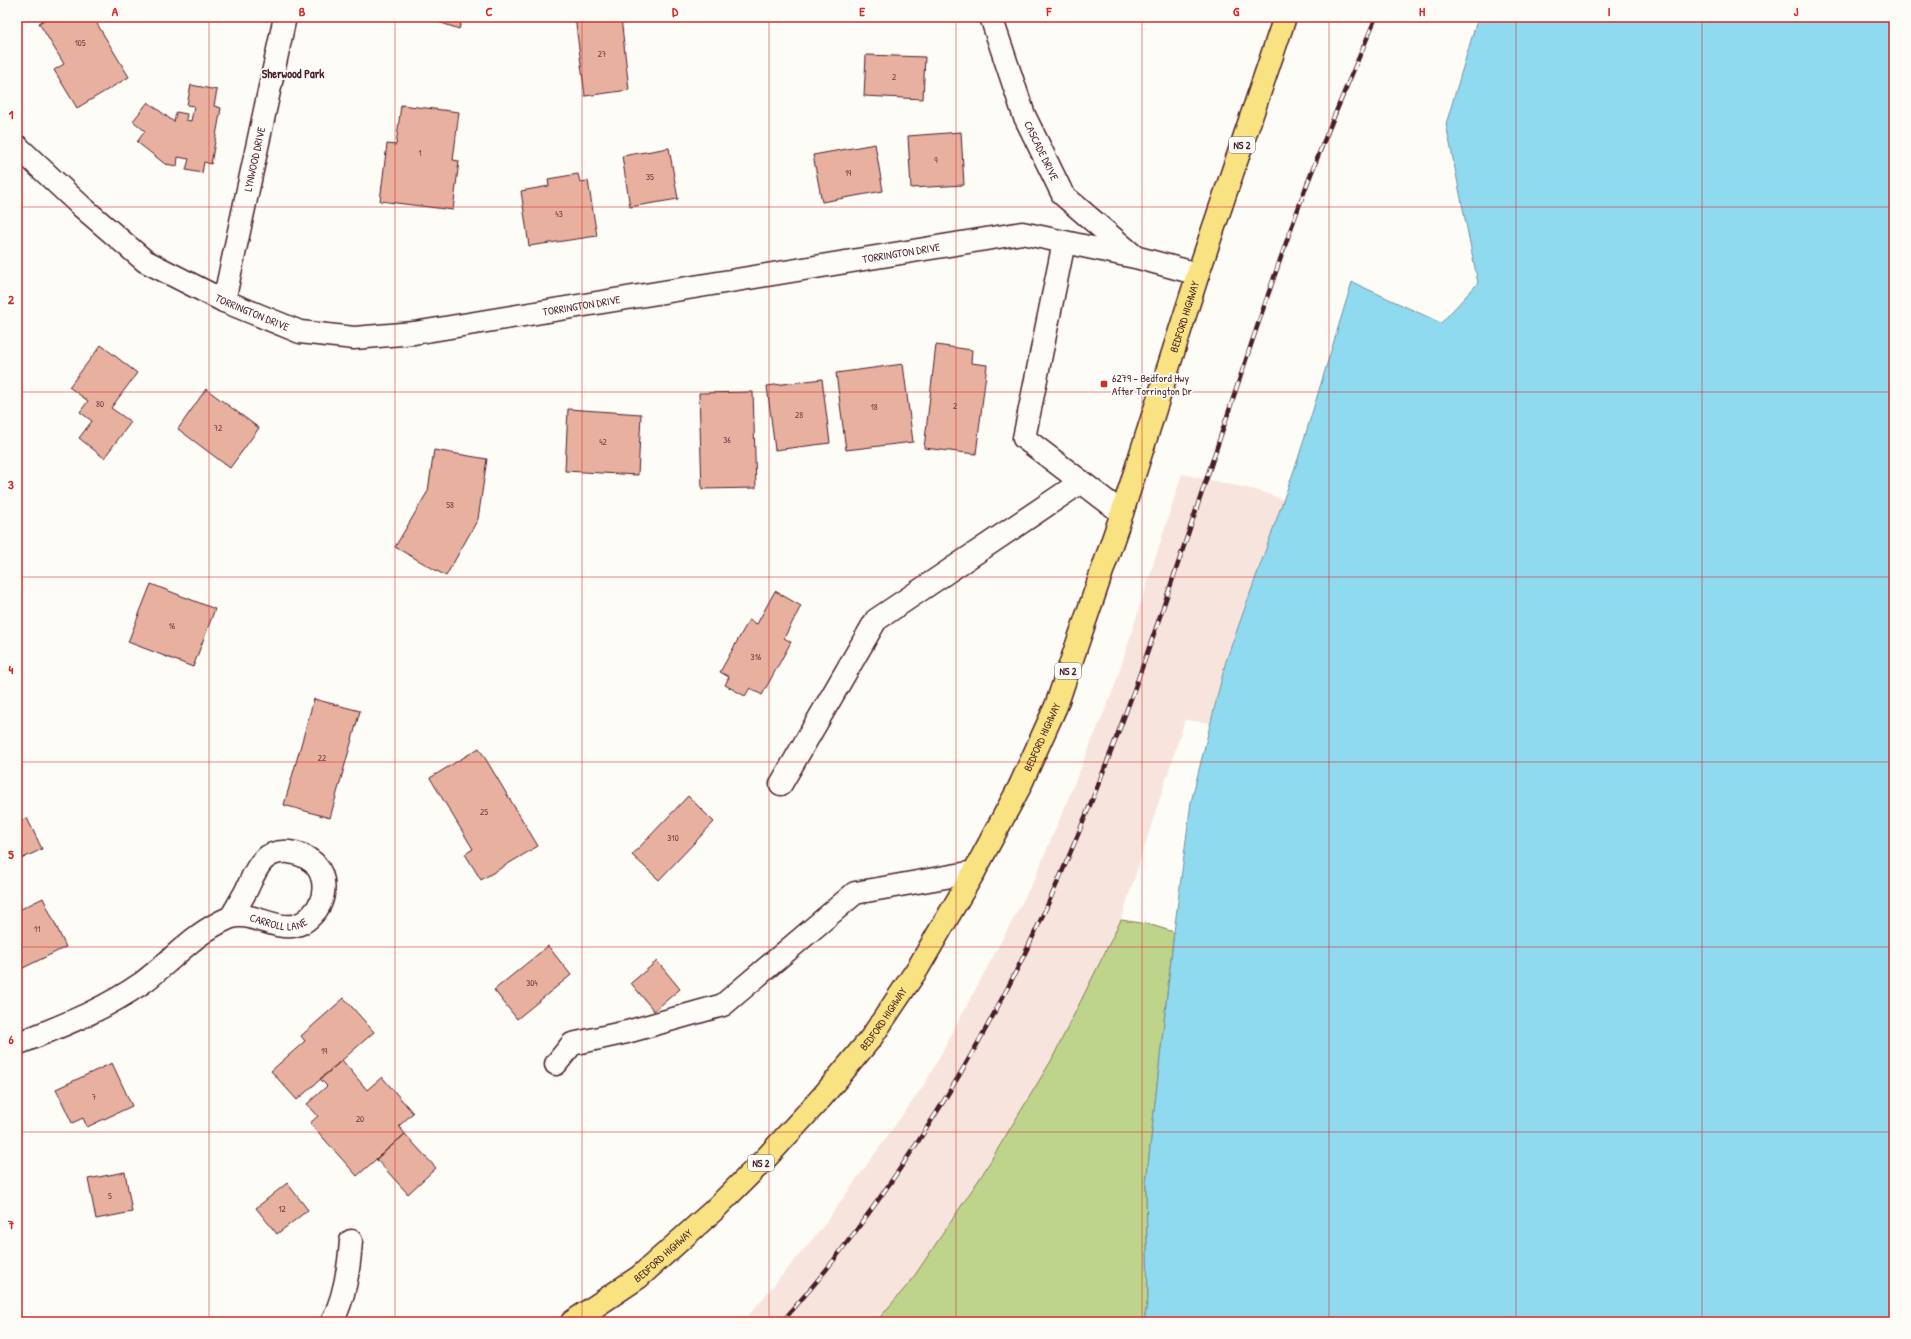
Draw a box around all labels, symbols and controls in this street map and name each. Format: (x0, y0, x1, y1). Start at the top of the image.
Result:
text: A (112, 2, 119, 20)
text: B (299, 2, 306, 20)
text: C (485, 2, 493, 20)
text: D (672, 2, 679, 20)
text: E (859, 2, 865, 20)
text: F (1046, 2, 1053, 20)
text: G (1233, 2, 1240, 20)
text: H (1419, 2, 1425, 20)
text: I (1607, 2, 1611, 20)
text: J (1794, 2, 1799, 20)
house number: 105 (74, 37, 86, 49)
house number: 27 (598, 48, 607, 60)
district label: Sherwood Park (262, 65, 324, 82)
house number: 2 (892, 71, 897, 83)
text: 1 (9, 105, 14, 123)
street label: CASCADE DRIVE (1021, 119, 1062, 183)
street label: LYNWOOD DRIVE (241, 126, 268, 193)
road number: NS 2 (1229, 137, 1255, 153)
house number: 1 (418, 147, 422, 159)
house number: 9 (934, 154, 938, 166)
house number: 19 (845, 167, 852, 179)
house number: 35 (646, 171, 654, 183)
house number: 43 (555, 208, 563, 220)
street label: TORRINGTON DRIVE (861, 240, 941, 266)
street label: BEDFORD HIGHWAY (1167, 279, 1202, 354)
text: 2 (8, 290, 15, 308)
street label: TORRINGTON DRIVE (213, 291, 291, 334)
street label: TORRINGTON DRIVE (542, 292, 621, 319)
place label: 6279 - Bedford Hwy After Torrington Dr (1112, 371, 1193, 398)
marker: 6279 - Bedford Hwy After Torrington Dr (1099, 379, 1109, 389)
house number: 80 (96, 398, 104, 410)
house number: 2 (953, 400, 958, 412)
house number: 18 (870, 401, 878, 413)
house number: 28 (795, 409, 803, 421)
house number: 72 (214, 422, 223, 434)
house number: 36 (723, 434, 731, 446)
house number: 42 (599, 436, 608, 448)
text: 3 (8, 475, 14, 493)
house number: 58 (446, 499, 454, 511)
house number: 16 (169, 620, 176, 632)
house number: 316 (751, 651, 762, 663)
text: 4 (9, 660, 14, 678)
road number: NS 2 (1055, 663, 1081, 679)
street label: BEDFORD HIGHWAY (1020, 701, 1064, 774)
house number: 22 (318, 752, 327, 764)
house number: 25 (480, 806, 488, 818)
house number: 310 (667, 832, 679, 844)
text: 5 (8, 845, 14, 863)
street label: CARROLL LANE (248, 910, 310, 933)
house number: 11 (34, 923, 40, 935)
house number: 304 (526, 977, 538, 989)
street label: BEDFORD HIGHWAY (856, 984, 910, 1053)
text: 6 (8, 1030, 14, 1048)
house number: 19 (321, 1045, 328, 1057)
house number: 7 (92, 1091, 97, 1103)
house number: 20 (356, 1113, 364, 1125)
road number: NS 2 (748, 1155, 774, 1171)
house number: 5 (108, 1190, 112, 1202)
house number: 12 (278, 1203, 287, 1215)
text: 7 (7, 1215, 15, 1233)
street label: BEDFORD HIGHWAY (631, 1226, 695, 1285)

